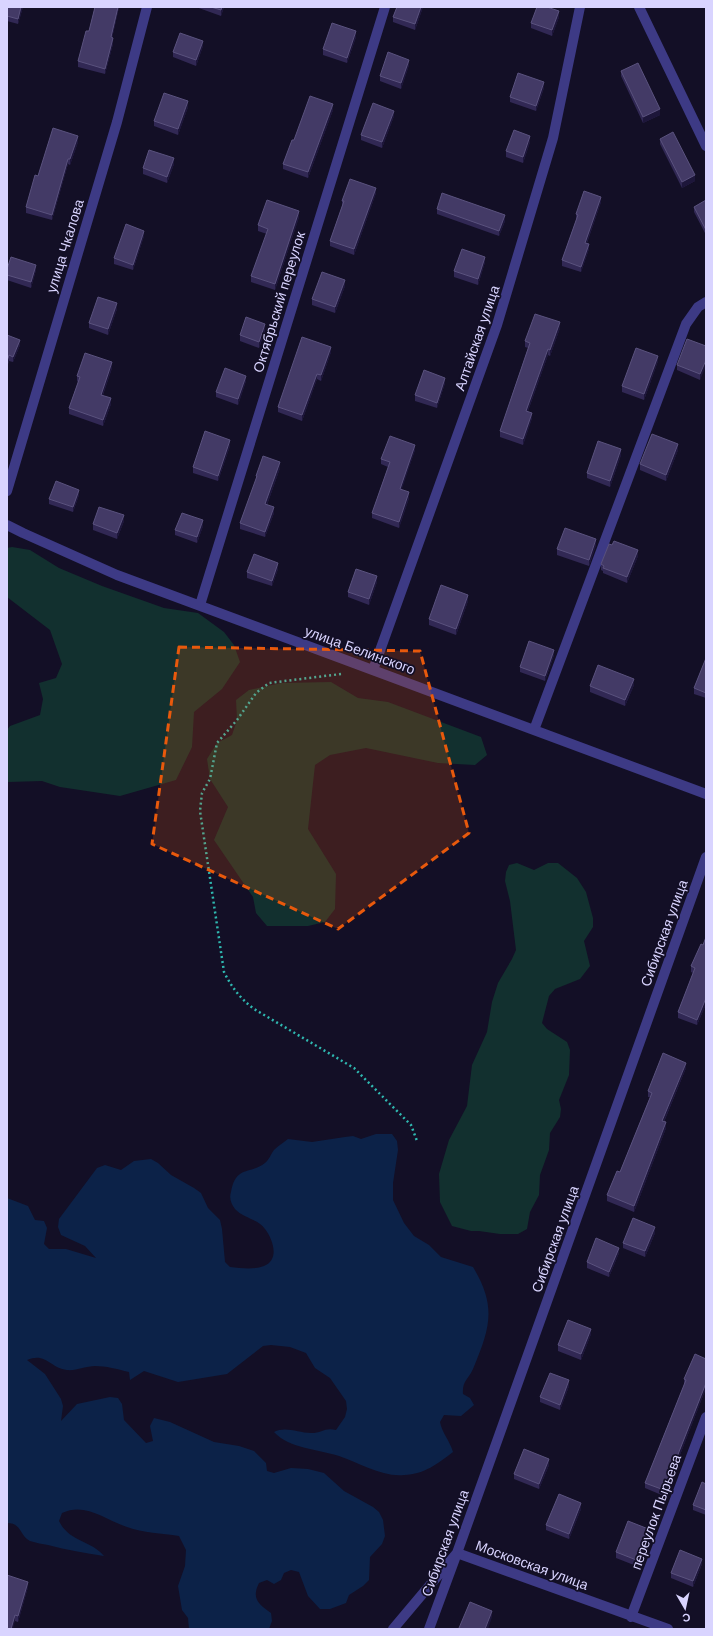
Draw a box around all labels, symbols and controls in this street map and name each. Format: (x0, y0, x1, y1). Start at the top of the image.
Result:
street label: улица Чкалова (42, 197, 88, 295)
street label: Октябрьский переулок (249, 229, 309, 375)
street label: Алтайская улица (451, 283, 504, 393)
street label: улица Белинского (302, 622, 418, 678)
street label: Сибирская улица (636, 877, 692, 989)
street label: Сибирская улица (527, 1183, 583, 1295)
street label: переулок Пырьева (627, 1452, 685, 1572)
street label: Сибирская улица (417, 1487, 473, 1599)
street label: Московская улица (473, 1536, 591, 1594)
north arrow (665, 1588, 705, 1628)
text: С (681, 1610, 692, 1625)

